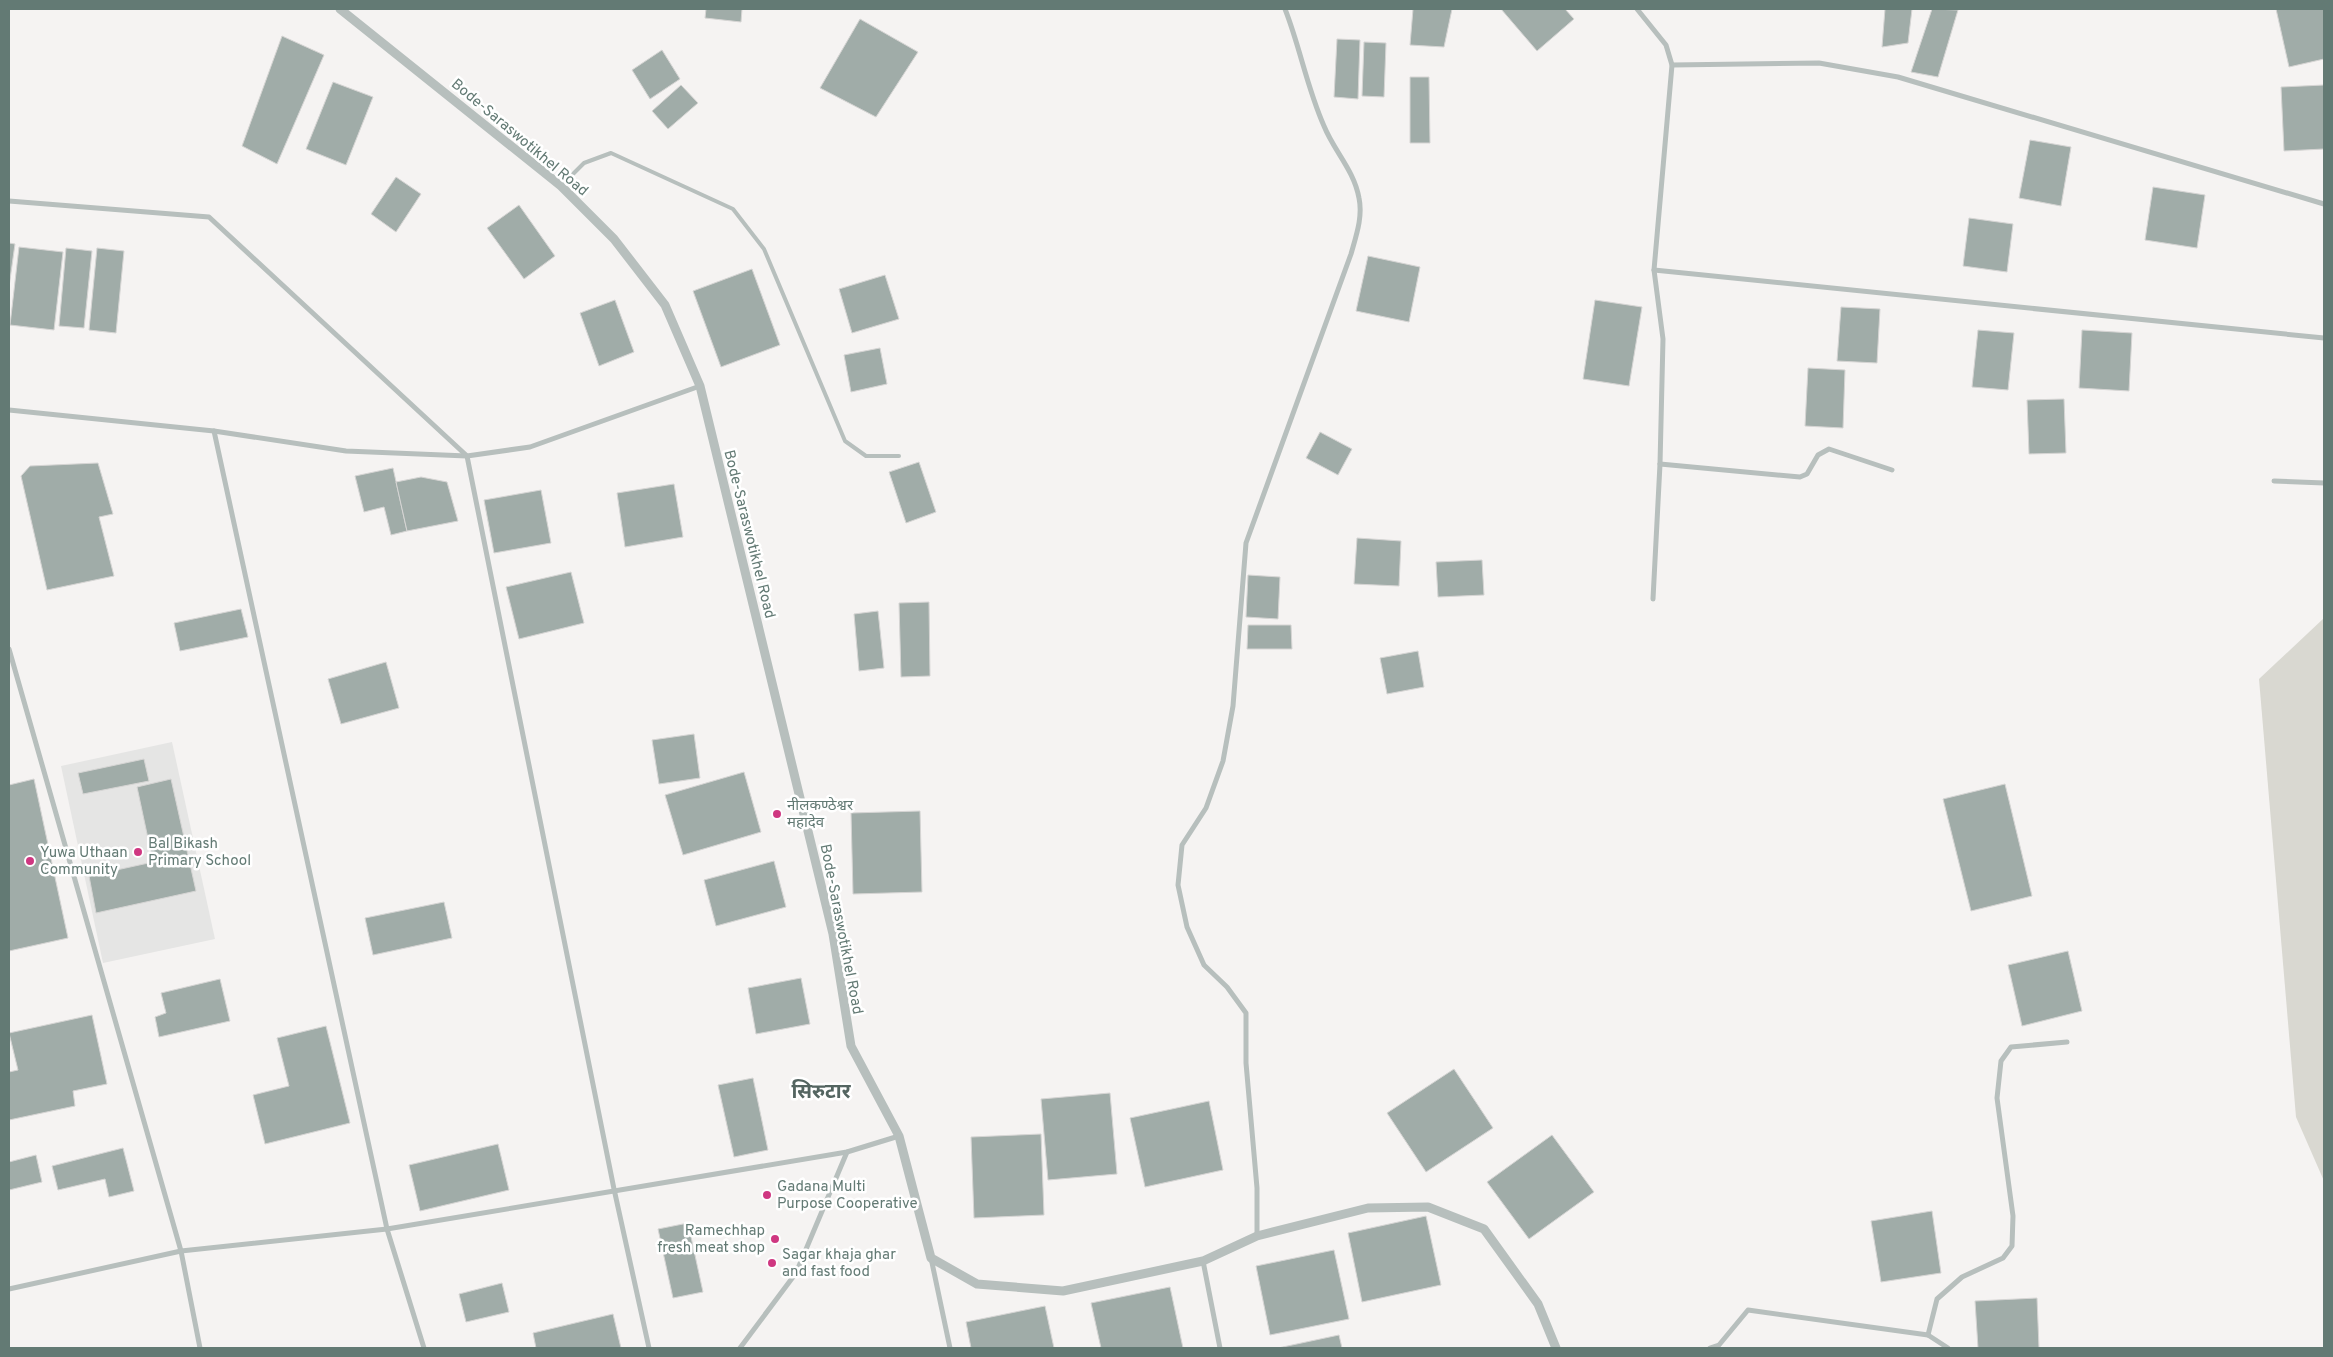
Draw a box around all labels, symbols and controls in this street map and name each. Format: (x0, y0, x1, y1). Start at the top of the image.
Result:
street label: Bode-Saraswotikhel Road (447, 75, 592, 201)
street label: Bode-Saraswotikhel Road (718, 448, 779, 621)
place label: नीलकण्ठेश्वर महादेव (787, 796, 854, 833)
marker: नीलकण्ठेश्वर महादेव (771, 808, 783, 820)
place label: Bal Bikash Primary School (148, 835, 251, 871)
street label: Bode-Saraswotikhel Road (815, 842, 866, 1016)
place label: Yuwa Uthaan Community (40, 844, 128, 880)
marker: Bal Bikash Primary School (132, 846, 144, 858)
marker: Yuwa Uthaan Community (24, 855, 36, 867)
district label: सिरुटार (791, 1079, 852, 1106)
place label: Gadana Multi Purpose Cooperative (777, 1178, 918, 1214)
marker: Gadana Multi Purpose Cooperative (761, 1189, 773, 1201)
place label: Ramechhap fresh meat shop (657, 1222, 765, 1258)
marker: Ramechhap fresh meat shop (769, 1233, 781, 1245)
place label: Sagar khaja ghar and fast food (782, 1246, 896, 1282)
marker: Sagar khaja ghar and fast food (766, 1257, 778, 1269)

